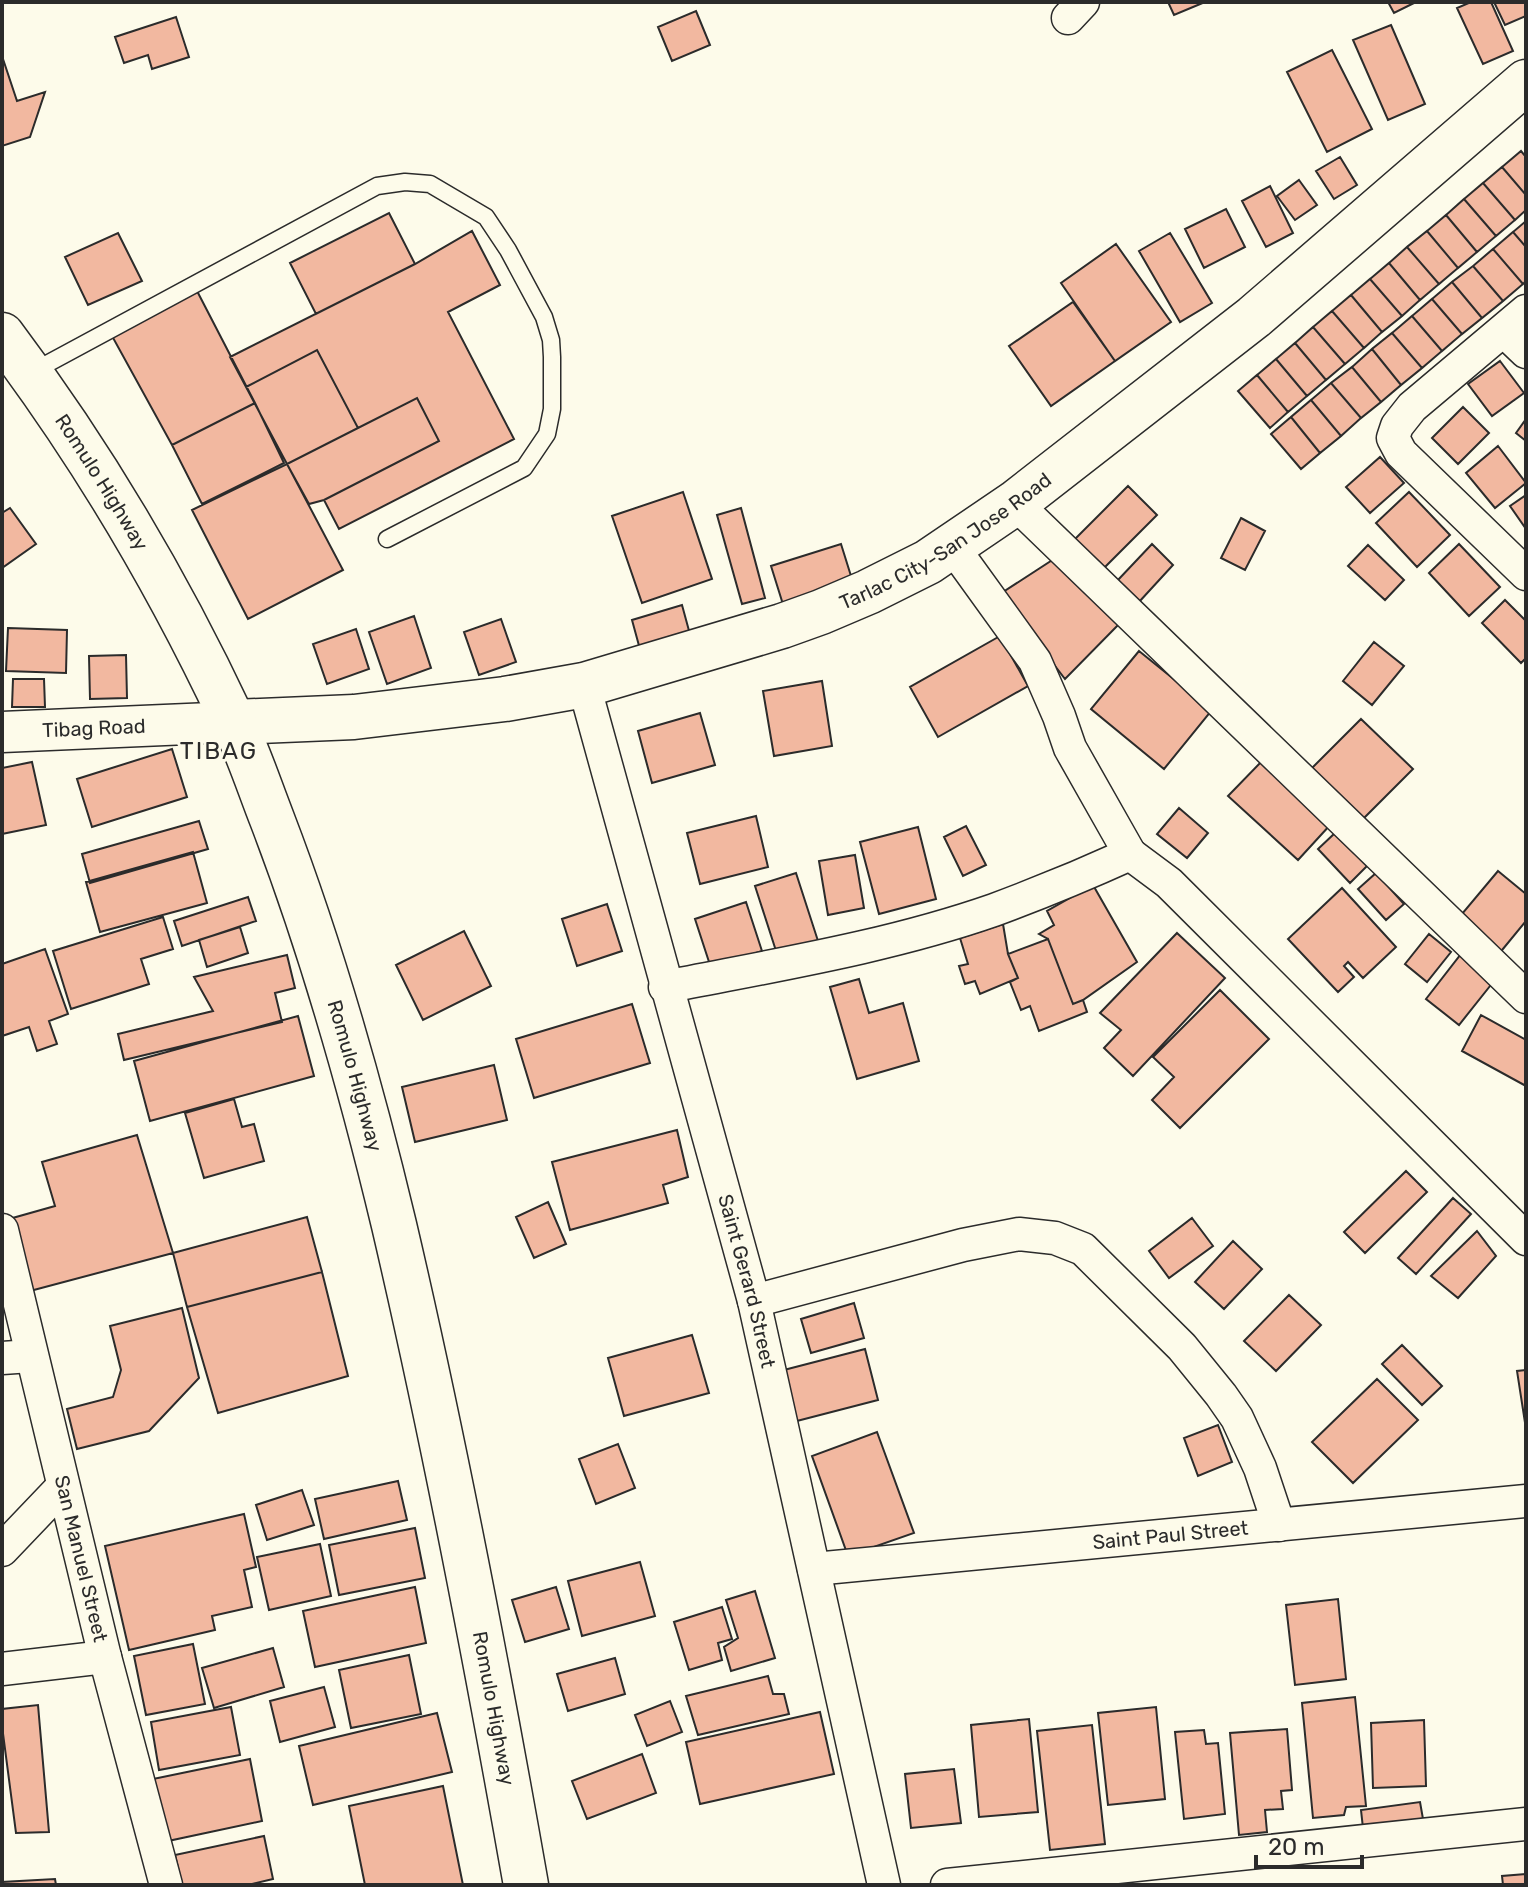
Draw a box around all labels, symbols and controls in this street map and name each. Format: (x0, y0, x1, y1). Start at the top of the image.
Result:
street label: Romulo Highway (50, 409, 153, 555)
street label: Tarlac City-San Jose Road (836, 467, 1056, 615)
street label: Tibag Road (42, 714, 146, 742)
district label: TIBAG (180, 737, 258, 765)
street label: Romulo Highway (322, 997, 387, 1154)
street label: Saint Gerard Street (713, 1192, 781, 1370)
street label: San Manuel Street (50, 1473, 113, 1644)
street label: Saint Paul Street (1091, 1516, 1250, 1554)
street label: Romulo Highway (468, 1629, 520, 1787)
scale bar (1256, 1819, 1362, 1869)
text: 20 m (1268, 1833, 1325, 1861)

